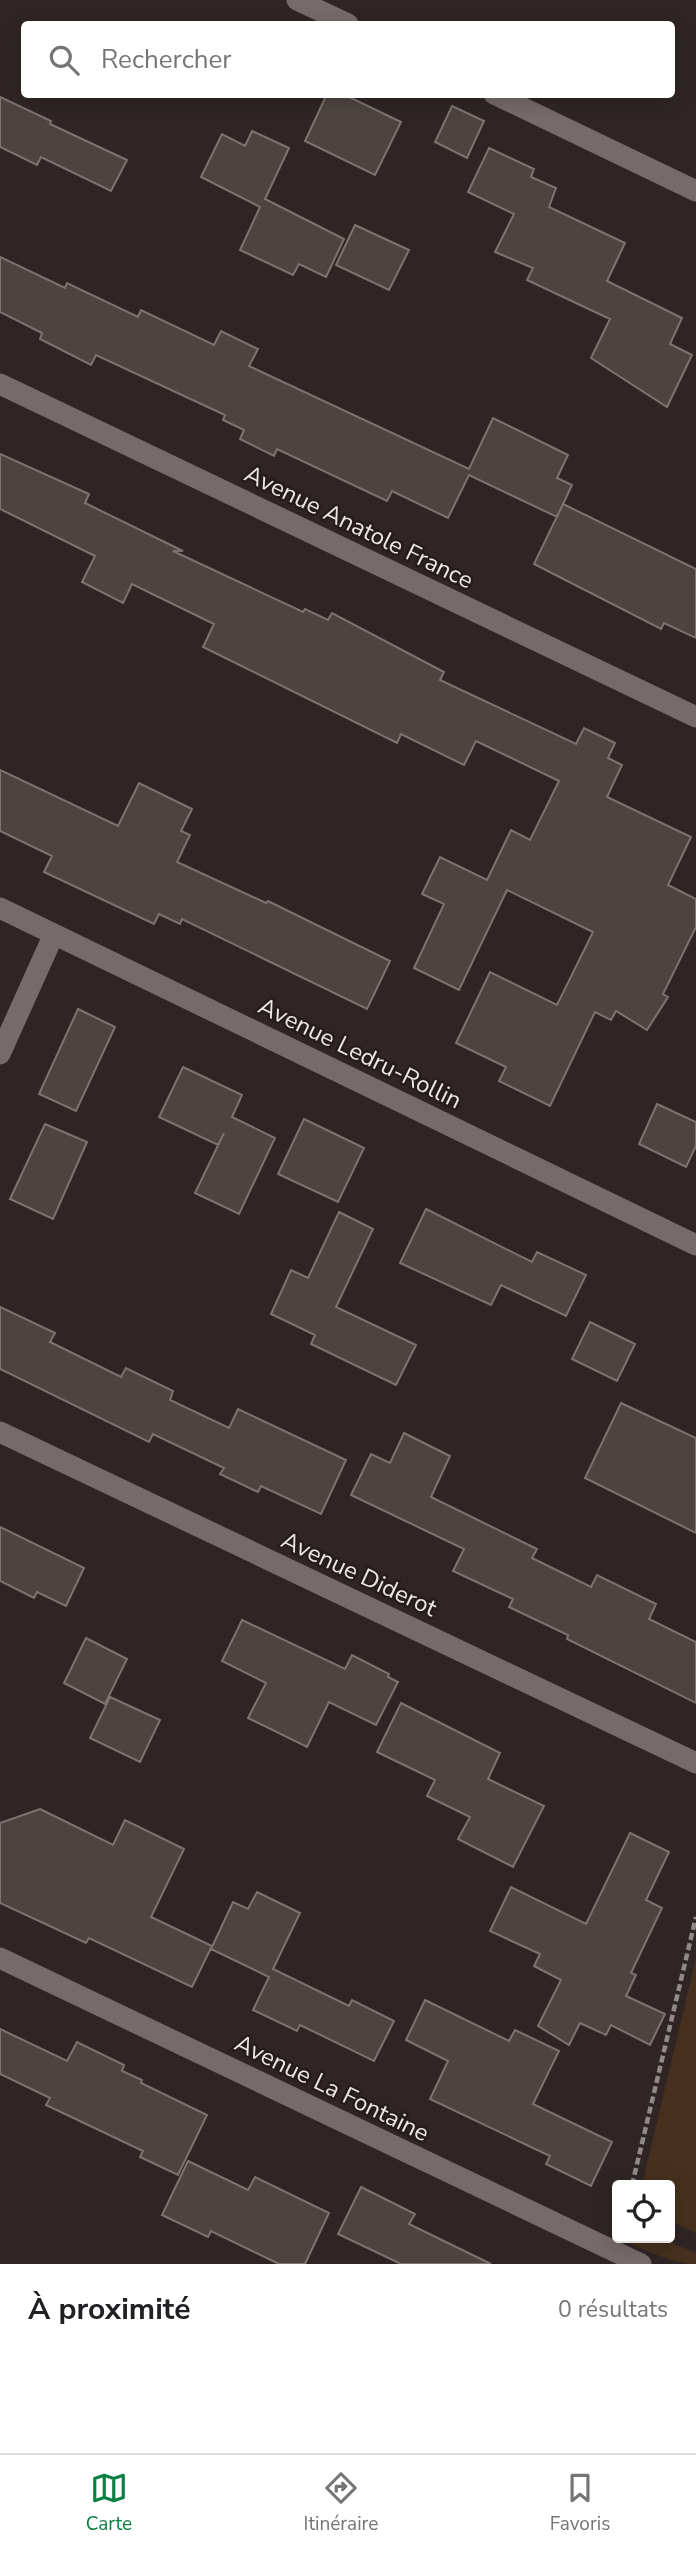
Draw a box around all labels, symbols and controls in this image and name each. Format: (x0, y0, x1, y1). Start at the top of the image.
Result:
search box (21, 21, 675, 98)
icon: search (45, 41, 83, 79)
text: Rechercher (101, 42, 232, 77)
street label: Avenue Anatole France (239, 458, 479, 596)
street label: Avenue Ledru-Rollin (253, 990, 467, 1116)
street label: Avenue Diderot (276, 1524, 442, 1624)
street label: Avenue La Fontaine (229, 2027, 435, 2149)
map controls (612, 2180, 675, 2243)
button: locate (612, 2180, 675, 2243)
text: À proximité (28, 2289, 190, 2330)
text: 0 résultats (558, 2294, 668, 2325)
tab: Carte (86, 2469, 132, 2537)
tab: Itinéraire (304, 2469, 378, 2537)
tab: Favoris (550, 2469, 610, 2537)

